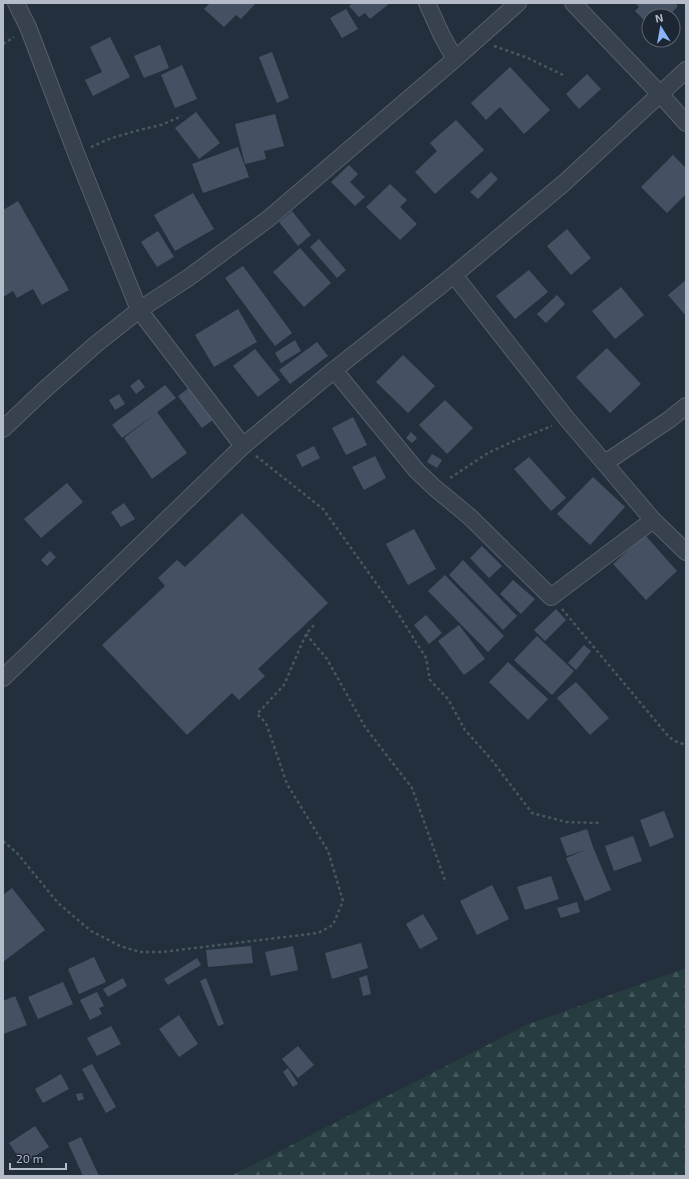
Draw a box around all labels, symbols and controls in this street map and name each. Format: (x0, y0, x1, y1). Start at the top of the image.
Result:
north arrow (641, 8, 681, 48)
text: N (654, 11, 664, 25)
scale bar (10, 1145, 66, 1171)
text: 20 m (16, 1151, 43, 1165)

